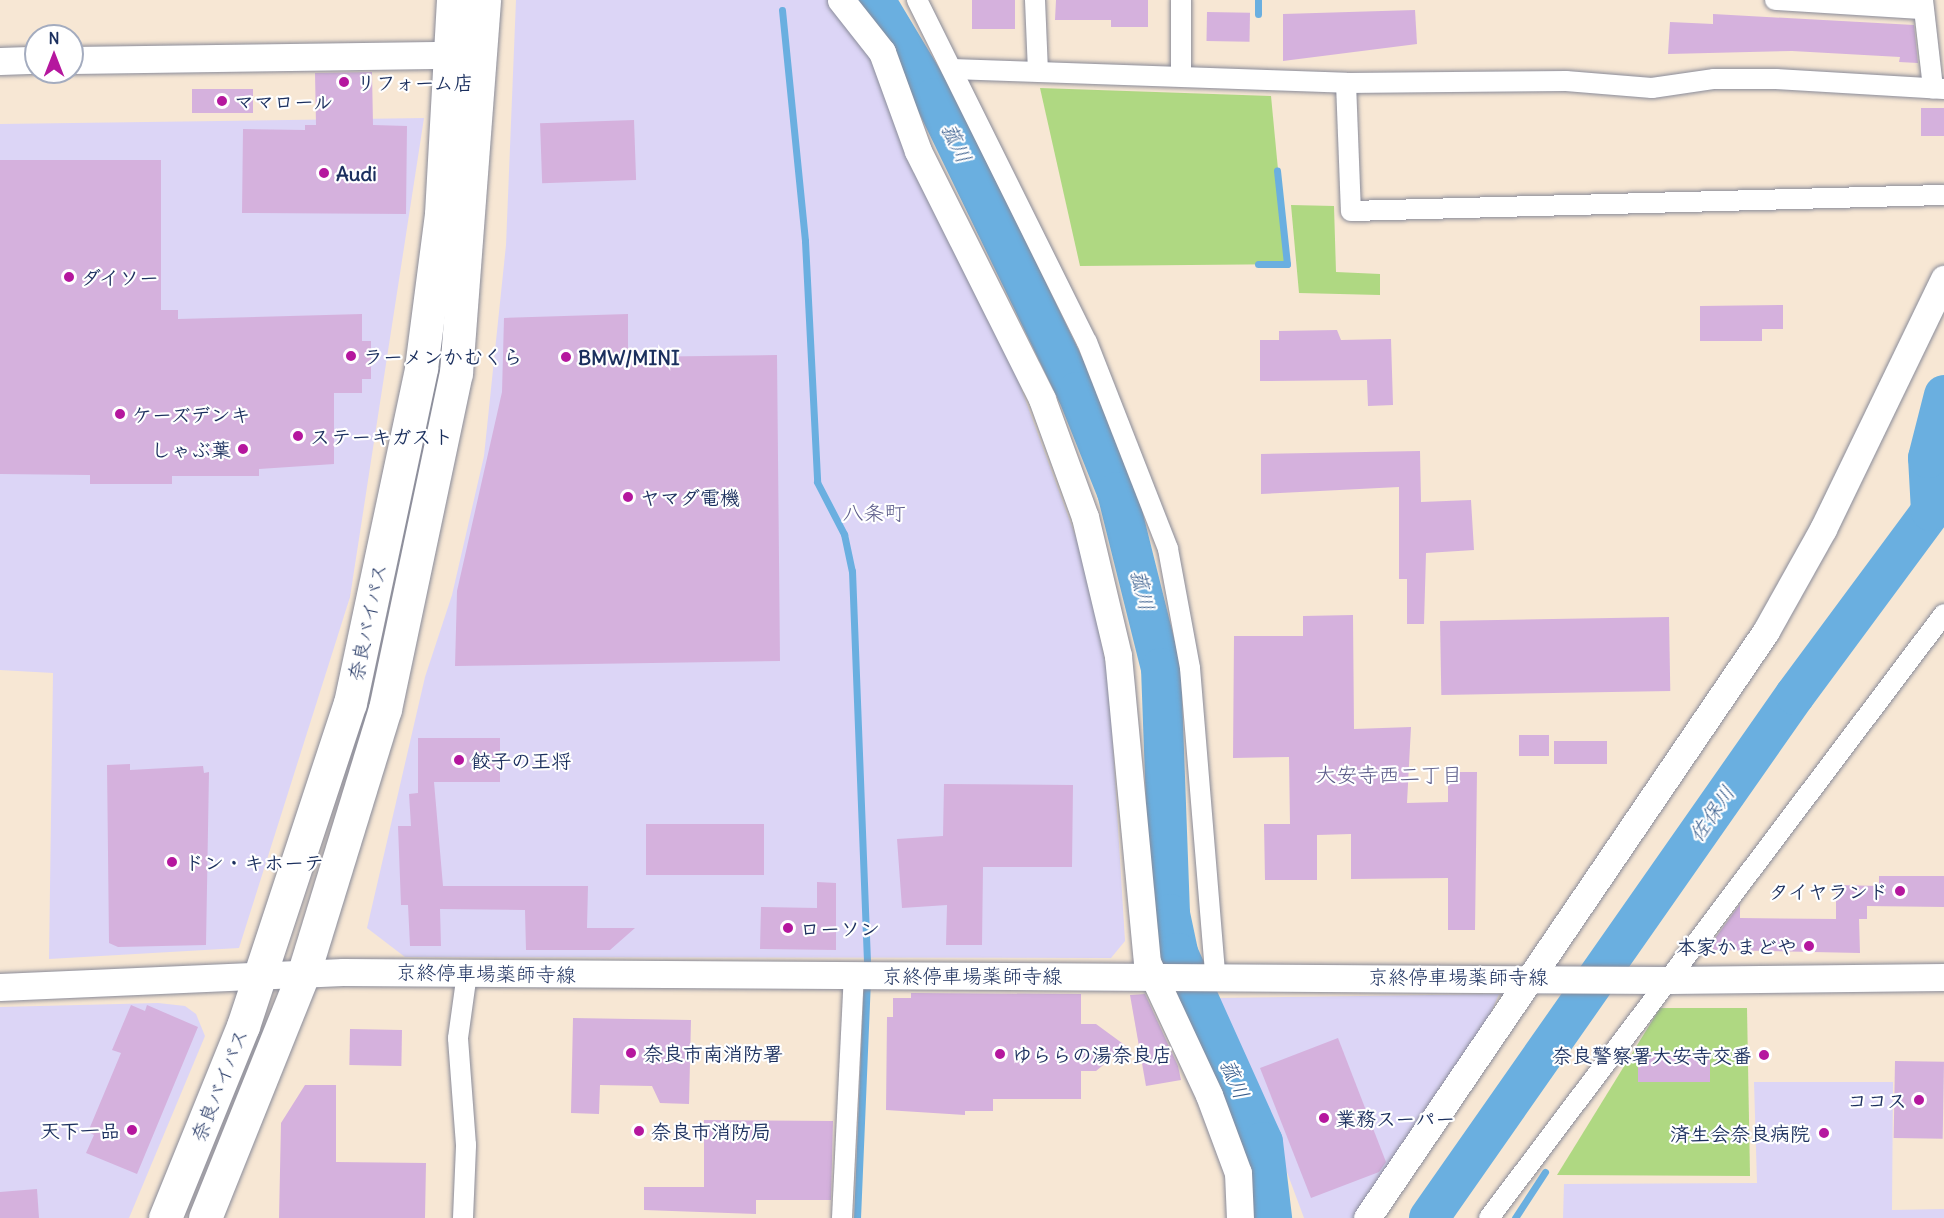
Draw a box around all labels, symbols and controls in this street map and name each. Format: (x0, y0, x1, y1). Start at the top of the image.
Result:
north arrow (24, 24, 84, 84)
text: N (48, 28, 60, 48)
place label: リフォーム店 (356, 70, 476, 94)
marker: リフォーム店 (337, 75, 351, 89)
place label: ママロール (234, 89, 334, 113)
marker: ママロール (215, 94, 229, 108)
water label: 菰川 (935, 119, 977, 167)
place label: Audi (336, 161, 377, 185)
marker: Audi (317, 166, 331, 180)
place label: ダイソー (81, 265, 161, 289)
marker: ダイソー (62, 270, 76, 284)
place label: ラーメンかむくら (363, 344, 523, 368)
place label: BMW/MINI (578, 345, 680, 369)
marker: ラーメンかむくら (344, 349, 358, 363)
marker: BMW/MINI (559, 350, 573, 364)
place label: ケーズデンキ (132, 402, 252, 426)
marker: ケーズデンキ (113, 407, 127, 421)
place label: ステーキガスト (310, 424, 450, 448)
marker: ステーキガスト (291, 429, 305, 443)
place label: しゃぶ葉 (151, 437, 231, 461)
marker: しゃぶ葉 (236, 442, 250, 456)
place label: ヤマダ電機 (640, 485, 740, 509)
marker: ヤマダ電機 (621, 490, 635, 504)
district label: 八条町 (843, 500, 905, 526)
street label: 奈良バイパス (343, 561, 391, 683)
water label: 菰川 (1125, 567, 1159, 613)
place label: 餃子の王将 (471, 748, 571, 772)
marker: 餃子の王将 (452, 753, 466, 767)
district label: 大安寺西二丁目 (1316, 762, 1462, 788)
water label: 佐保川 (1684, 781, 1740, 847)
place label: ドン・キホーテ (184, 850, 324, 874)
marker: ドン・キホーテ (165, 855, 179, 869)
place label: タイヤランド (1768, 879, 1888, 903)
marker: タイヤランド (1893, 884, 1907, 898)
place label: ローソン (800, 916, 880, 940)
marker: ローソン (781, 921, 795, 935)
place label: 本家かまどや (1677, 934, 1797, 958)
marker: 本家かまどや (1802, 939, 1816, 953)
street label: 京終停車場薬師寺線 (396, 959, 576, 987)
street label: 京終停車場薬師寺線 (882, 963, 1062, 987)
street label: 京終停車場薬師寺線 (1368, 964, 1548, 988)
street label: 奈良バイパス (185, 1025, 253, 1145)
place label: 奈良市南消防署 (643, 1041, 783, 1065)
place label: ゆららの湯奈良店 (1012, 1042, 1172, 1066)
place label: 奈良警察署大安寺交番 (1552, 1043, 1752, 1067)
marker: 奈良市南消防署 (624, 1046, 638, 1060)
marker: ゆららの湯奈良店 (993, 1047, 1007, 1061)
marker: 奈良警察署大安寺交番 (1757, 1048, 1771, 1062)
water label: 菰川 (1214, 1055, 1254, 1103)
place label: ココス (1847, 1088, 1907, 1112)
marker: ココス (1912, 1093, 1926, 1107)
place label: 業務スーパー (1336, 1106, 1455, 1130)
marker: 業務スーパー (1317, 1111, 1331, 1125)
place label: 天下一品 (40, 1118, 120, 1142)
place label: 奈良市消防局 (651, 1119, 771, 1143)
place label: 済生会奈良病院 (1670, 1121, 1810, 1145)
marker: 天下一品 (125, 1123, 139, 1137)
marker: 奈良市消防局 (632, 1124, 646, 1138)
marker: 済生会奈良病院 (1815, 1124, 1833, 1142)

